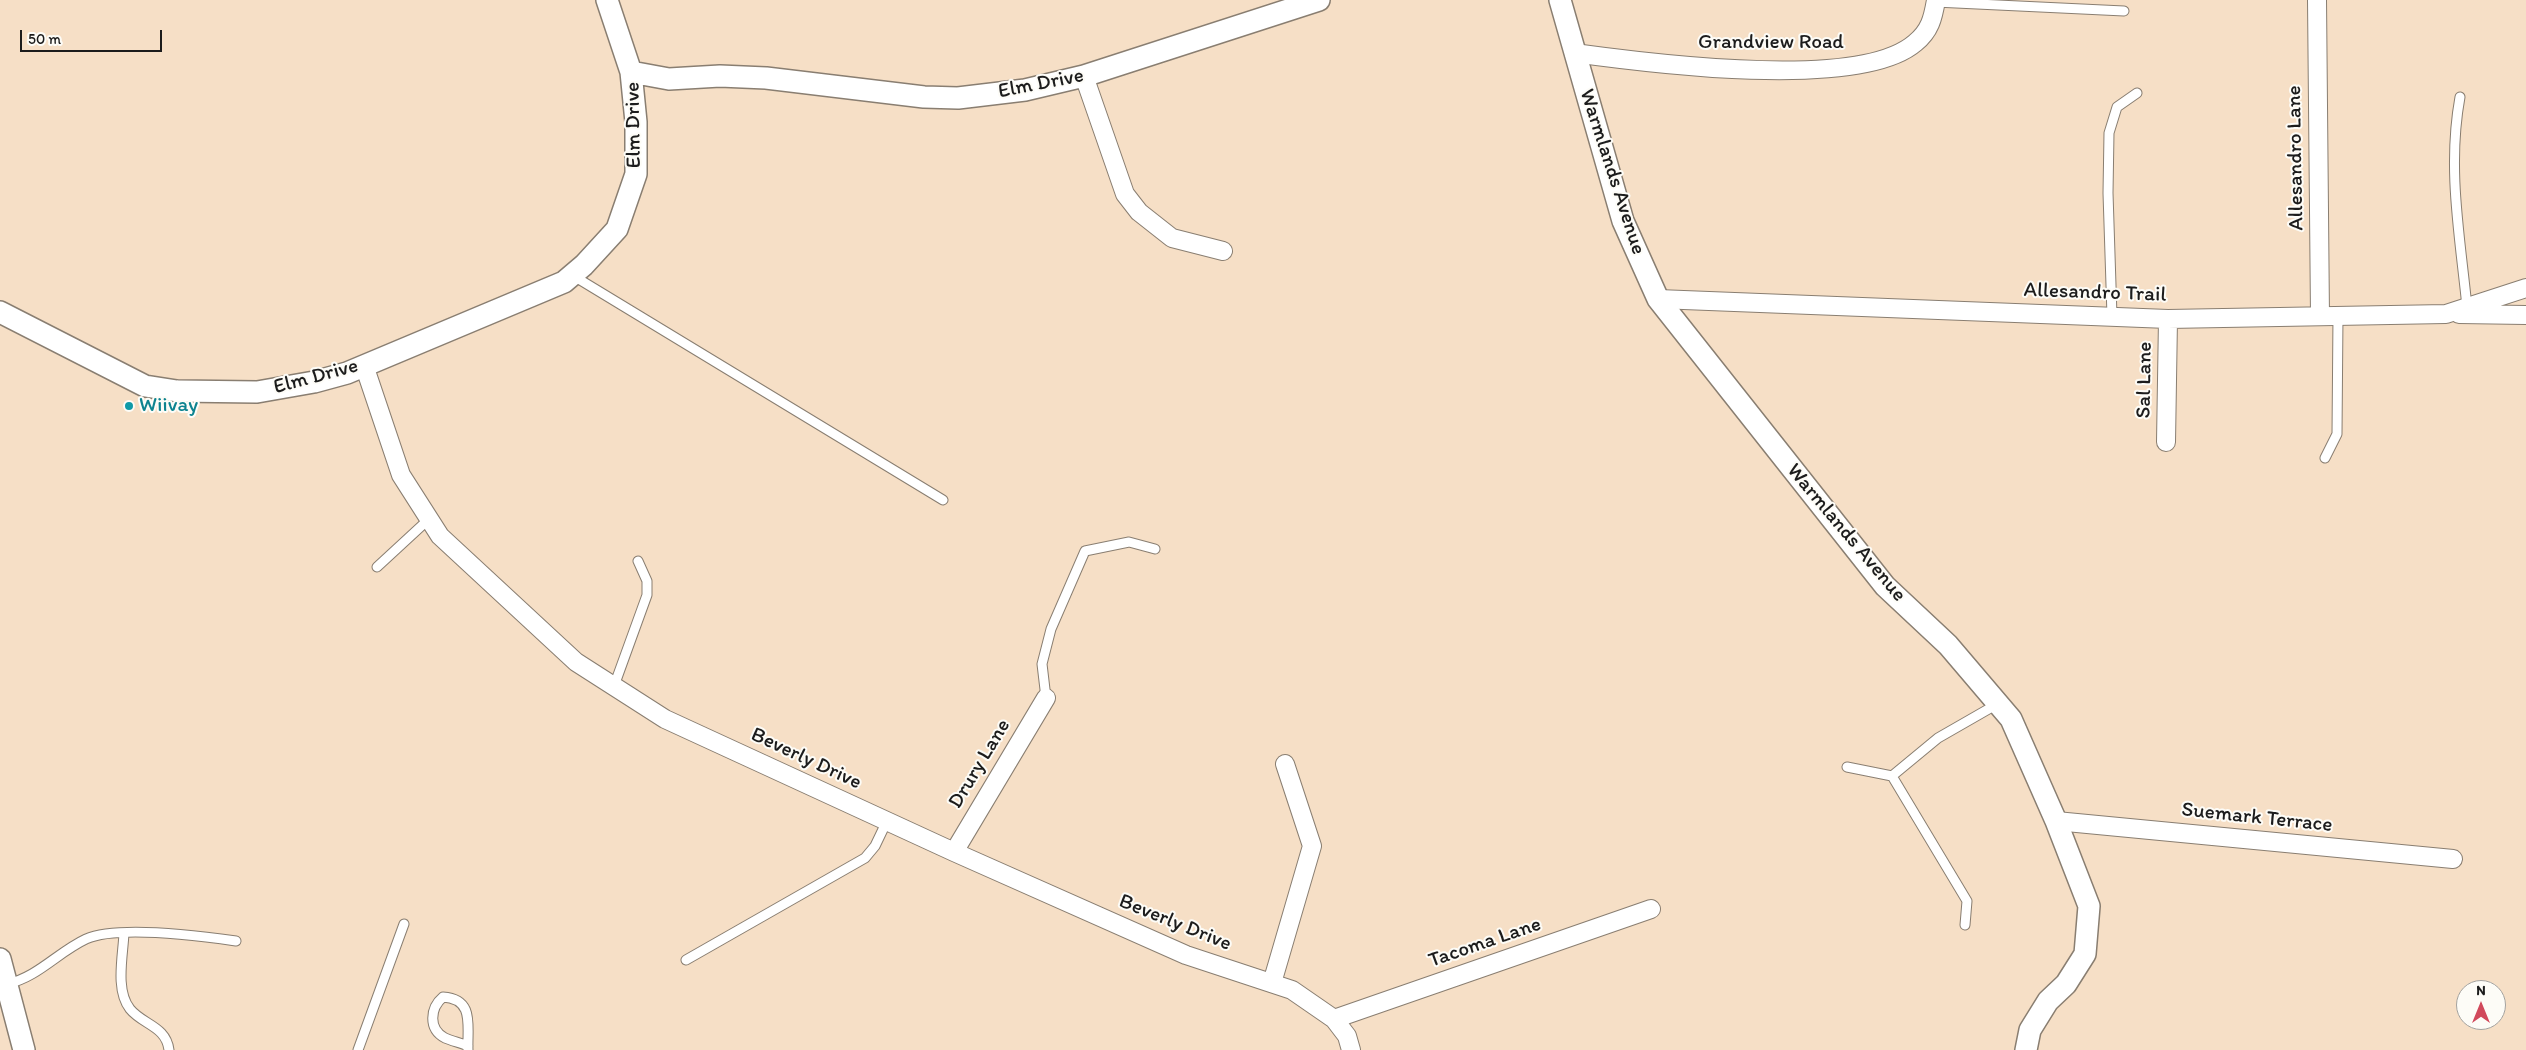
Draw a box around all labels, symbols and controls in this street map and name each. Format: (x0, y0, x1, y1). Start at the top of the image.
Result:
scale bar (22, 20, 165, 52)
text: 50 m (28, 30, 61, 48)
street label: Grandview Road (1698, 30, 1844, 56)
street label: Elm Drive (996, 63, 1086, 105)
street label: Elm Drive (621, 82, 647, 168)
street label: Allesandro Lane (2282, 85, 2310, 231)
street label: Warmlands Avenue (1573, 86, 1651, 258)
street label: Allesandro Trail (2023, 278, 2167, 308)
street label: Sal Lane (2132, 341, 2158, 419)
street label: Elm Drive (271, 354, 361, 400)
place label: Wiivay (139, 393, 198, 419)
marker: Wiivay (123, 400, 135, 412)
street label: Warmlands Avenue (1781, 459, 1911, 607)
street label: Drury Lane (943, 715, 1017, 813)
street label: Beverly Drive (747, 722, 865, 796)
street label: Suemark Terrace (2180, 798, 2334, 838)
street label: Beverly Drive (1115, 889, 1235, 957)
street label: Tacoma Lane (1426, 912, 1544, 974)
north arrow (2456, 980, 2506, 1030)
text: N (2476, 982, 2486, 999)

